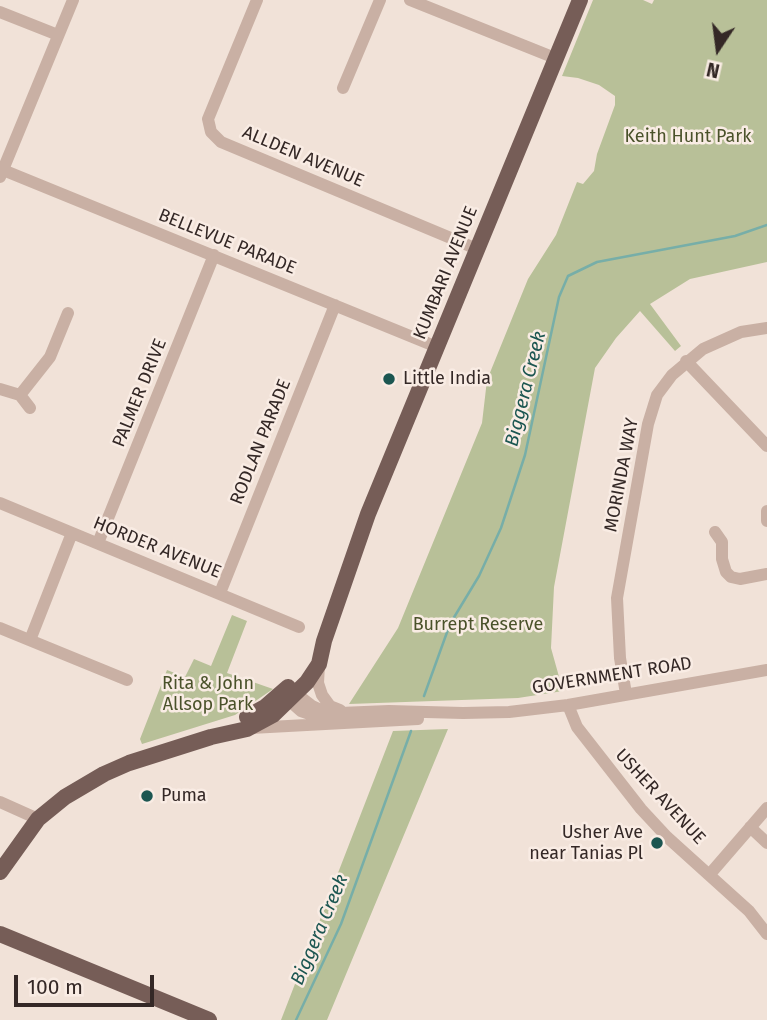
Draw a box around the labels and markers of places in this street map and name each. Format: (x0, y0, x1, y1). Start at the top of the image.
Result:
place label: Little India (403, 368, 491, 390)
marker: Little India (381, 371, 397, 387)
place label: Puma (161, 785, 207, 807)
marker: Puma (139, 788, 155, 804)
place label: Usher Ave near Tanias Pl (529, 822, 643, 864)
marker: Usher Ave near Tanias Pl (649, 835, 665, 851)

